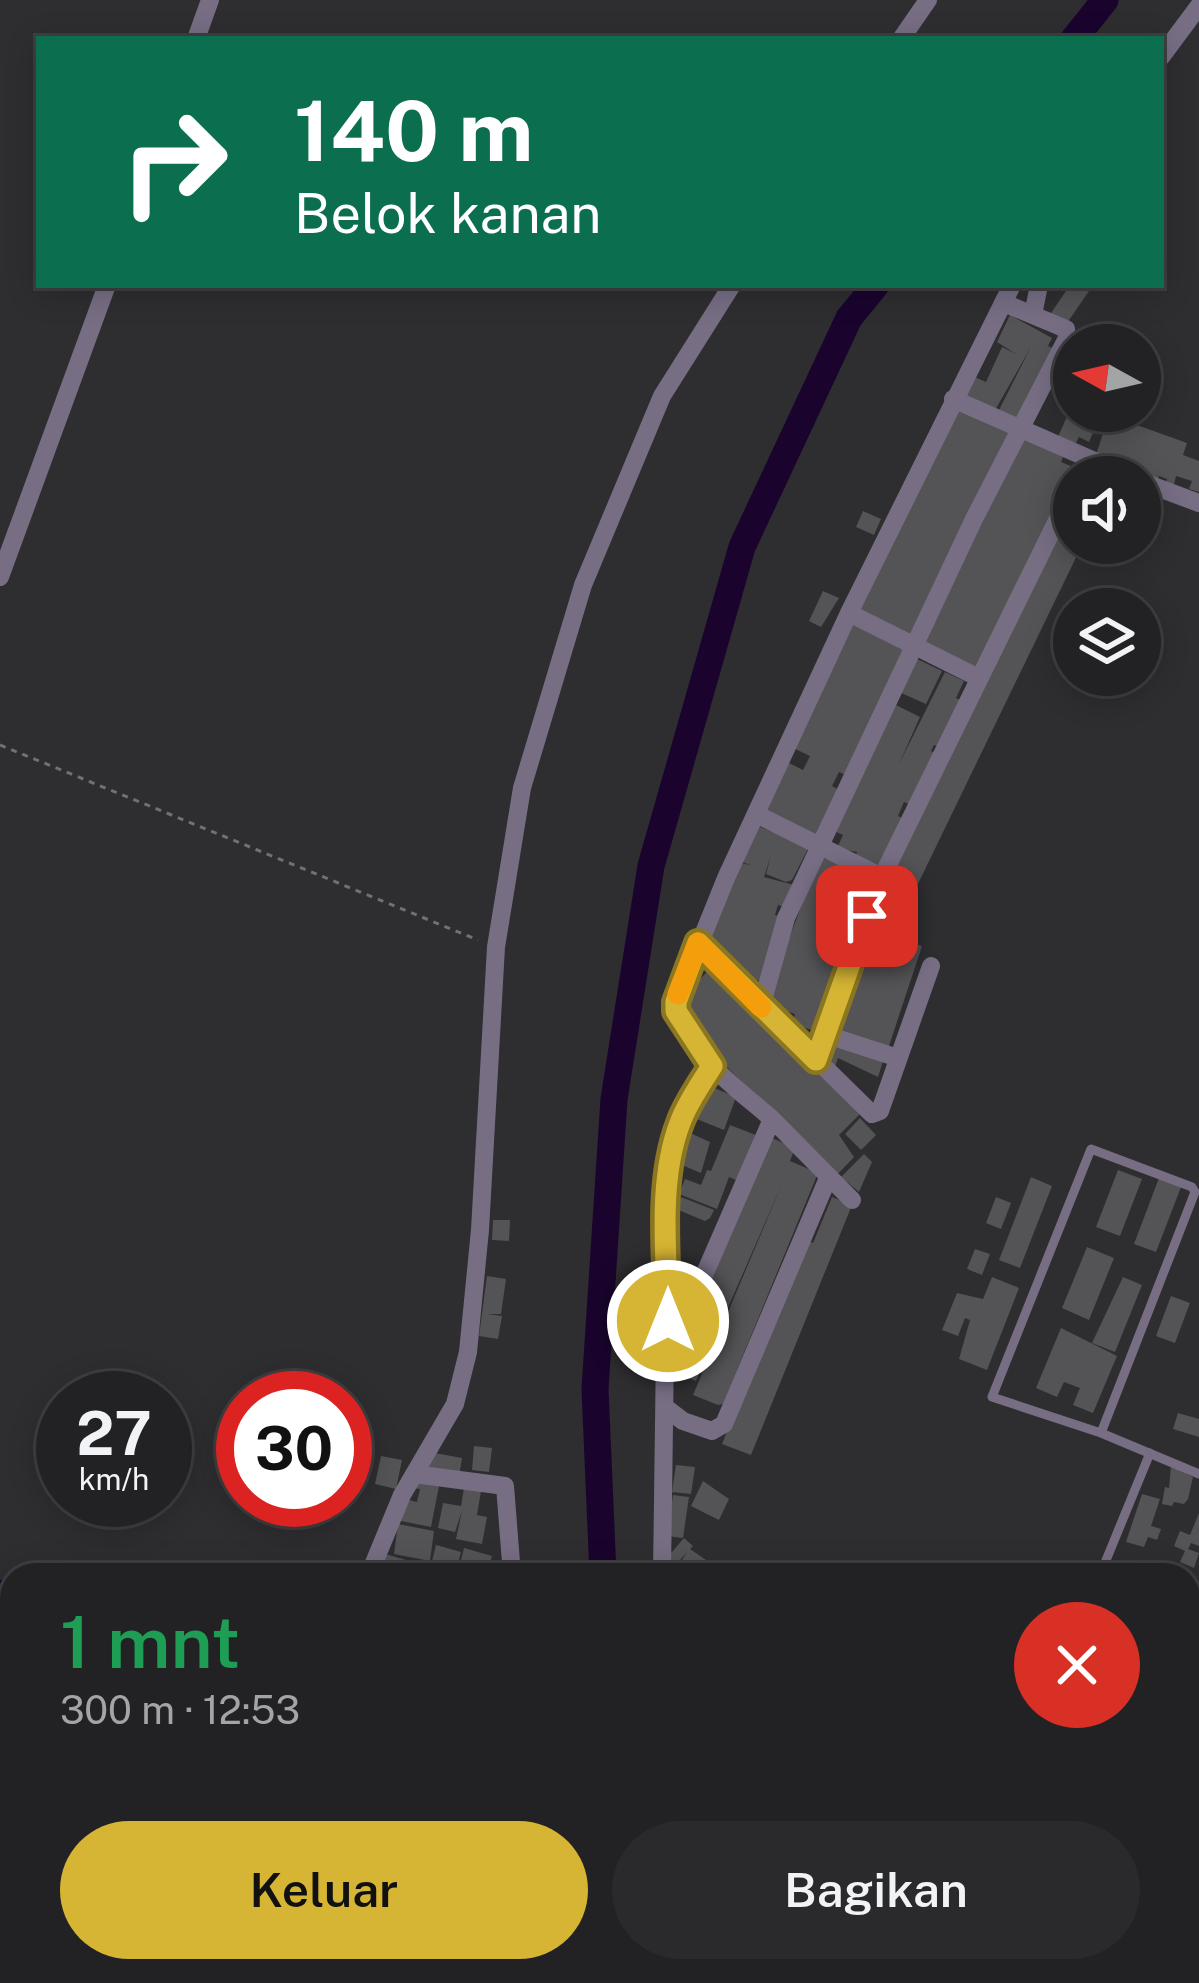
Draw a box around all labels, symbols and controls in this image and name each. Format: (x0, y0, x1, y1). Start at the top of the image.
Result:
text: 140 m (294, 81, 533, 180)
icon: right (96, 84, 252, 240)
text: Belok kanan (294, 182, 602, 245)
north arrow (1053, 324, 1161, 432)
map controls (1053, 324, 1161, 696)
button: sound (1053, 456, 1161, 564)
button: layers (1053, 588, 1161, 696)
pin (816, 865, 918, 967)
icon: arrive (834, 883, 900, 949)
position arrow (605, 1258, 731, 1384)
speed limit sign: 30 (216, 1371, 372, 1527)
text: 27 (76, 1398, 152, 1469)
text: km/h (79, 1461, 149, 1497)
text: 1 mnt (60, 1600, 240, 1684)
button: close (1014, 1602, 1140, 1728)
text: 300 m · 12:53 (60, 1687, 300, 1733)
button: Keluar (60, 1821, 588, 1959)
button: Bagikan (612, 1821, 1140, 1959)

